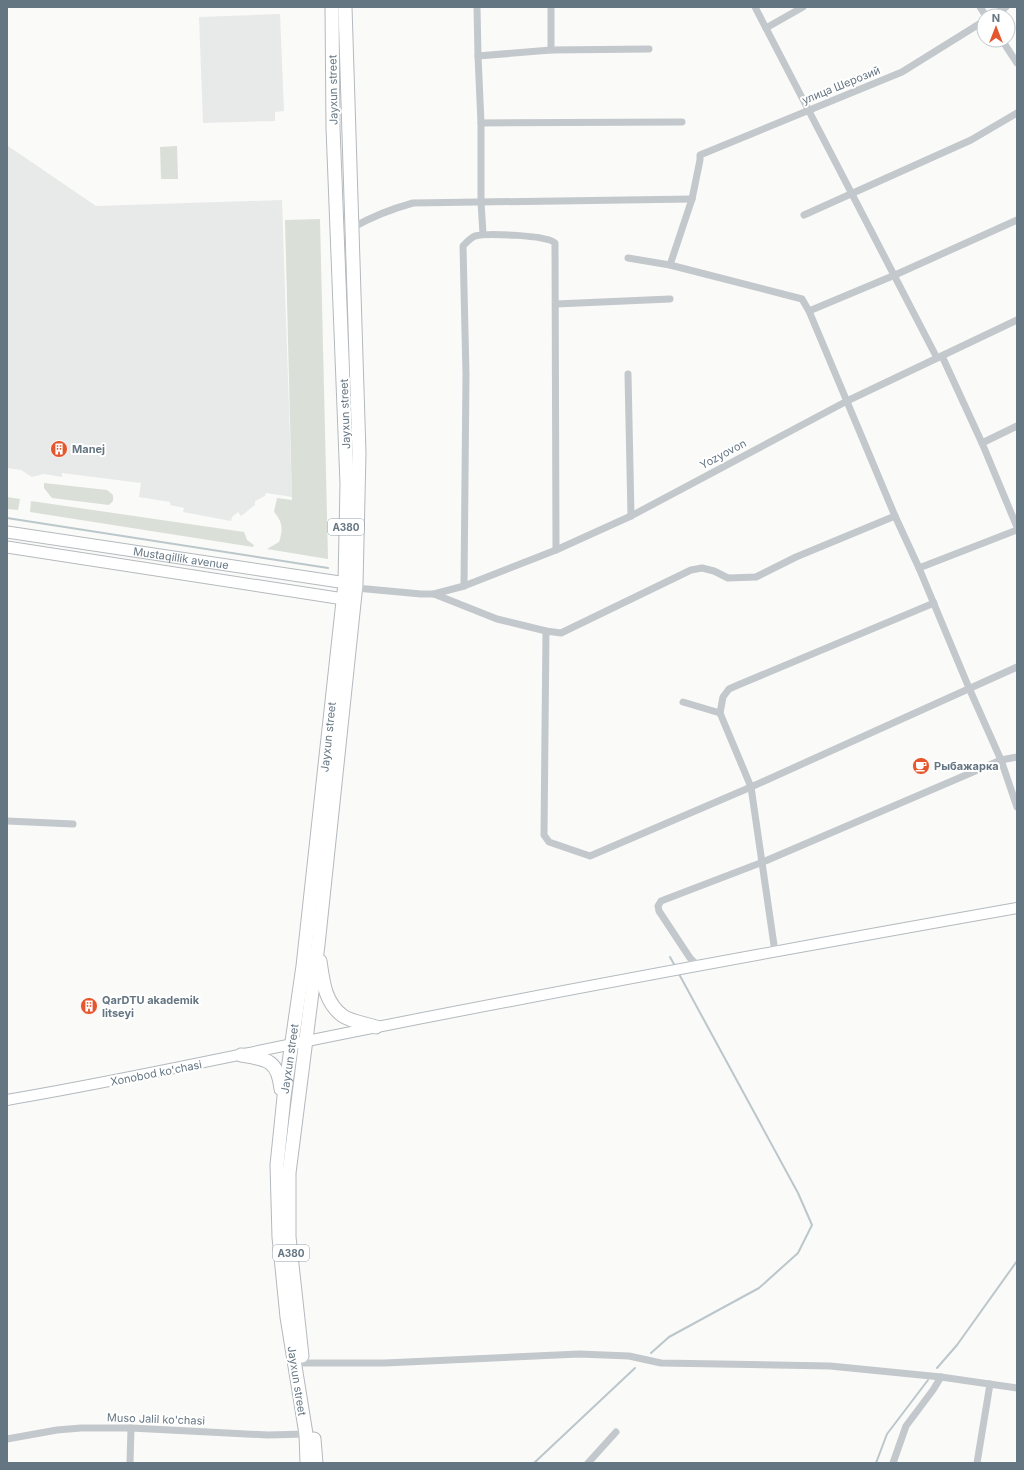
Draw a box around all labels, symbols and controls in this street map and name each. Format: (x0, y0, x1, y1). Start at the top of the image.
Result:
north arrow (976, 8, 1016, 48)
text: N (992, 11, 1000, 25)
street label: Jayxun street (325, 54, 341, 125)
street label: улица Шерозий (800, 63, 882, 107)
street label: Jayxun street (337, 378, 353, 449)
street label: Yozyovon (697, 436, 749, 472)
building icon: Manej (49, 439, 69, 459)
place label: Manej (72, 442, 105, 456)
road number: A380 (328, 519, 364, 535)
street label: Mustaqillik avenue (132, 544, 230, 572)
street label: Jayxun street (317, 701, 339, 773)
cafe icon: Рыбажарка (911, 756, 931, 776)
place label: Рыбажарка (934, 759, 999, 773)
place label: QarDTU akademik litseyi (102, 993, 200, 1020)
building icon: QarDTU akademik litseyi (79, 996, 99, 1016)
street label: Jayxun street (278, 1022, 302, 1095)
street label: Xonobod ko'chasi (109, 1057, 203, 1089)
road number: A380 (273, 1245, 309, 1261)
street label: Jayxun street (285, 1345, 309, 1417)
street label: Muso Jalil ko'chasi (107, 1410, 205, 1428)

